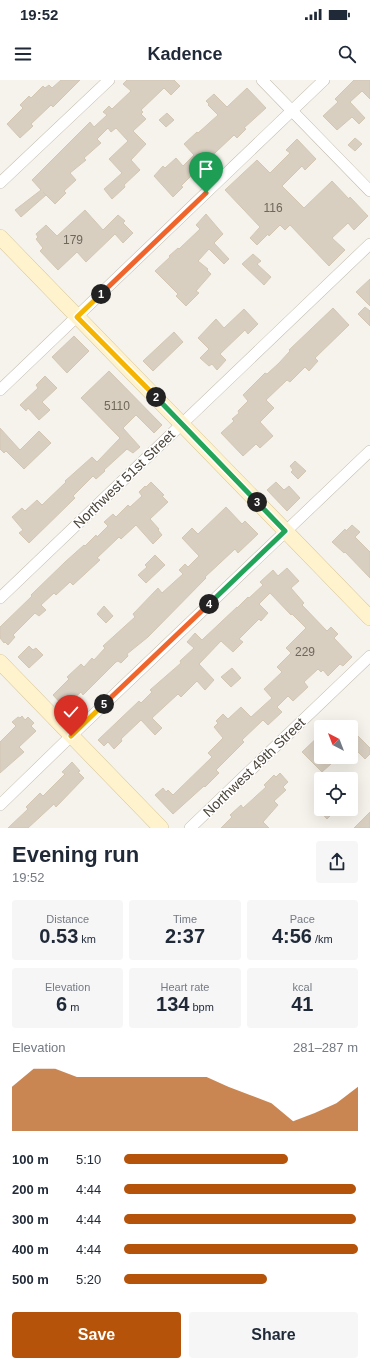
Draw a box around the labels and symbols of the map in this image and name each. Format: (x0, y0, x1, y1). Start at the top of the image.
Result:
pin (189, 152, 223, 193)
house number: 116 (263, 201, 283, 215)
house number: 179 (63, 233, 83, 247)
pin: 1 (91, 284, 111, 304)
pin: 2 (146, 387, 166, 407)
house number: 5110 (104, 399, 130, 413)
street label: Northwest 51st Street (70, 426, 178, 532)
pin: 3 (247, 492, 267, 512)
pin: 4 (199, 594, 219, 614)
house number: 229 (295, 645, 315, 659)
pin: 5 (94, 694, 114, 714)
pin (54, 695, 88, 736)
street label: Northwest 49th Street (200, 714, 308, 820)
north arrow (314, 720, 358, 764)

